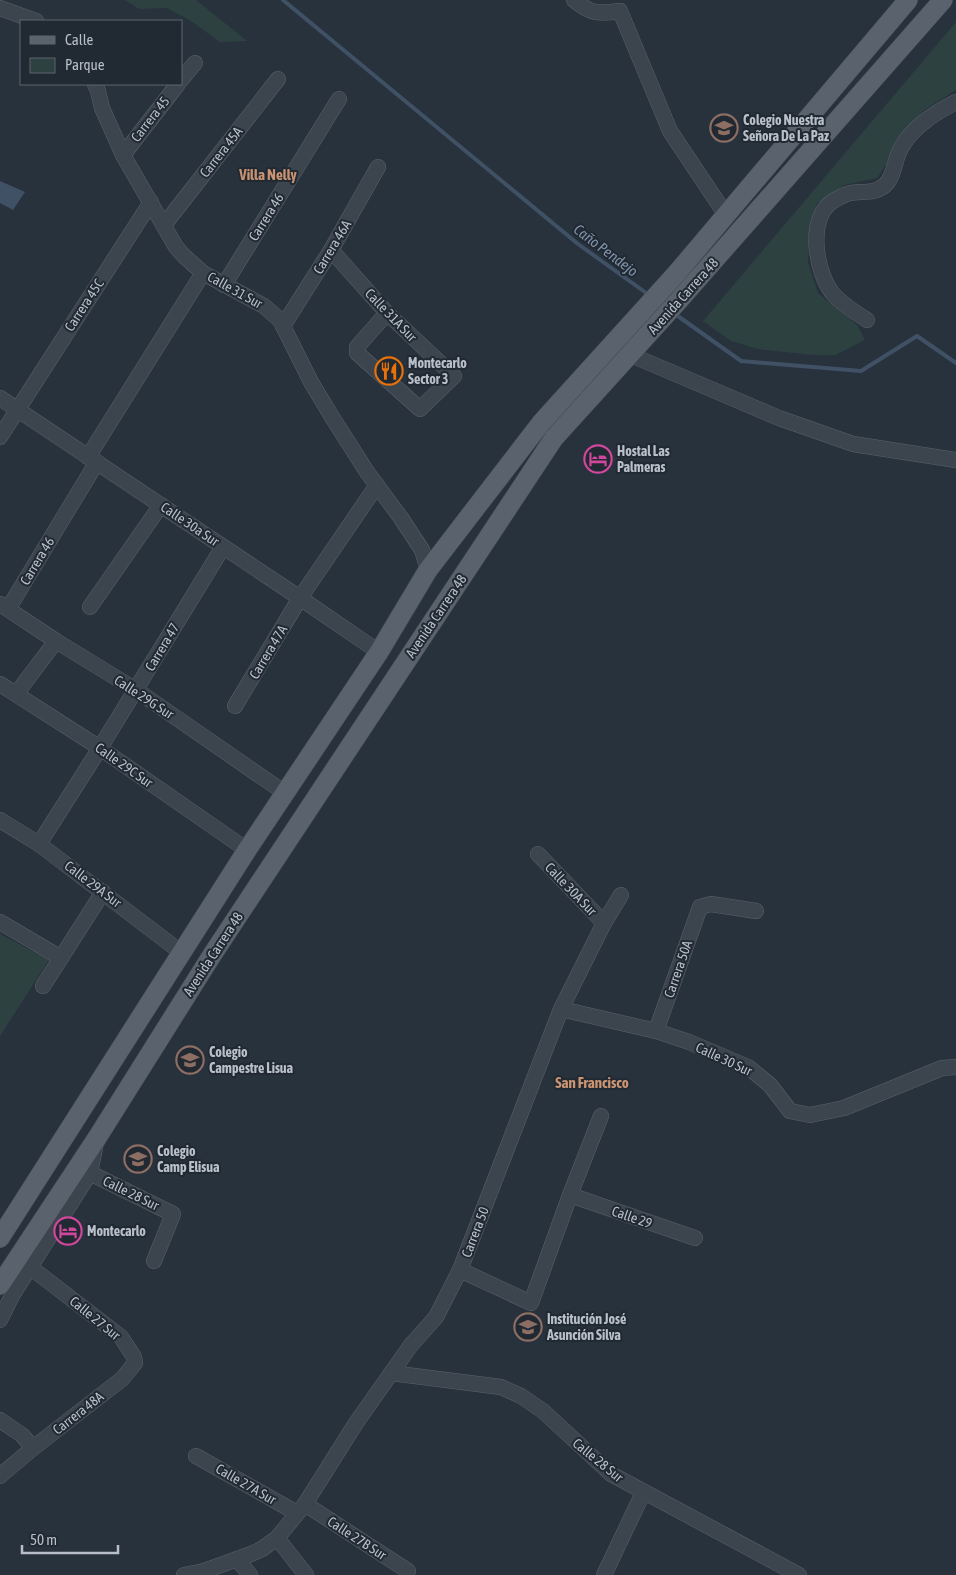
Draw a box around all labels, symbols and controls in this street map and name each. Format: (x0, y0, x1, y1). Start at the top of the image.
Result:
legend (20, 20, 182, 85)
text: Calle (65, 31, 94, 48)
text: Parque (65, 56, 105, 73)
street label: Carrera 45 (127, 93, 173, 145)
place label: Colegio Nuestra Señora De La Paz (743, 112, 829, 144)
school or university icon: Colegio Nuestra Señora De La Paz (709, 113, 739, 143)
street label: Carrera 45A (196, 123, 246, 180)
district label: Villa Nelly (238, 166, 298, 183)
street label: Carrera 46 (245, 190, 287, 244)
street label: Carrera 46A (310, 217, 354, 277)
water label: Caño Pendejo (571, 220, 641, 280)
street label: Avenida Carrera 48 (645, 254, 722, 337)
street label: Calle 31 Sur (205, 268, 266, 312)
street label: Carrera 45C (61, 275, 107, 334)
street label: Calle 31A Sur (362, 285, 421, 345)
place label: Montecarlo Sector 3 (408, 355, 467, 387)
restaurant icon: Montecarlo Sector 3 (374, 356, 404, 386)
place label: Hostal Las Palmeras (617, 443, 670, 475)
hotel icon: Hostal Las Palmeras (583, 444, 613, 474)
street label: Calle 30a Sur (158, 499, 223, 550)
street label: Carrera 46 (17, 534, 58, 588)
street label: Avenida Carrera 48 (402, 571, 470, 661)
street label: Carrera 47 (142, 620, 182, 674)
street label: Carrera 47A (246, 622, 290, 682)
street label: Calle 29G Sur (111, 672, 177, 723)
street label: Calle 29C Sur (92, 739, 157, 791)
street label: Calle 29A Sur (61, 857, 125, 911)
street label: Calle 30A Sur (542, 859, 601, 919)
street label: Avenida Carrera 48 (180, 909, 246, 999)
street label: Carrera 50A (661, 938, 695, 1000)
street label: Calle 30 Sur (693, 1039, 755, 1079)
place label: Colegio Campestre Lisua (209, 1044, 294, 1076)
school or university icon: Colegio Campestre Lisua (175, 1045, 205, 1075)
district label: San Francisco (555, 1074, 629, 1091)
place label: Colegio Camp Elisua (157, 1143, 220, 1175)
school or university icon: Colegio Camp Elisua (123, 1144, 153, 1174)
street label: Calle 28 Sur (100, 1173, 162, 1214)
street label: Calle 29 (610, 1203, 654, 1231)
street label: Carrera 50 (458, 1204, 492, 1260)
hotel icon: Montecarlo (53, 1216, 83, 1246)
place label: Montecarlo (87, 1223, 146, 1239)
street label: Calle 27 Sur (67, 1293, 124, 1344)
place label: Institución José Asunción Silva (546, 1311, 626, 1343)
school or university icon: Institución José Asunción Silva (513, 1312, 543, 1342)
street label: Carrera 48A (50, 1388, 107, 1438)
street label: Calle 28 Sur (570, 1435, 627, 1486)
street label: Calle 27A Sur (213, 1460, 280, 1508)
street label: Calle 27B Sur (325, 1513, 390, 1563)
scale bar (22, 1522, 119, 1554)
text: 50 m (30, 1531, 57, 1548)

